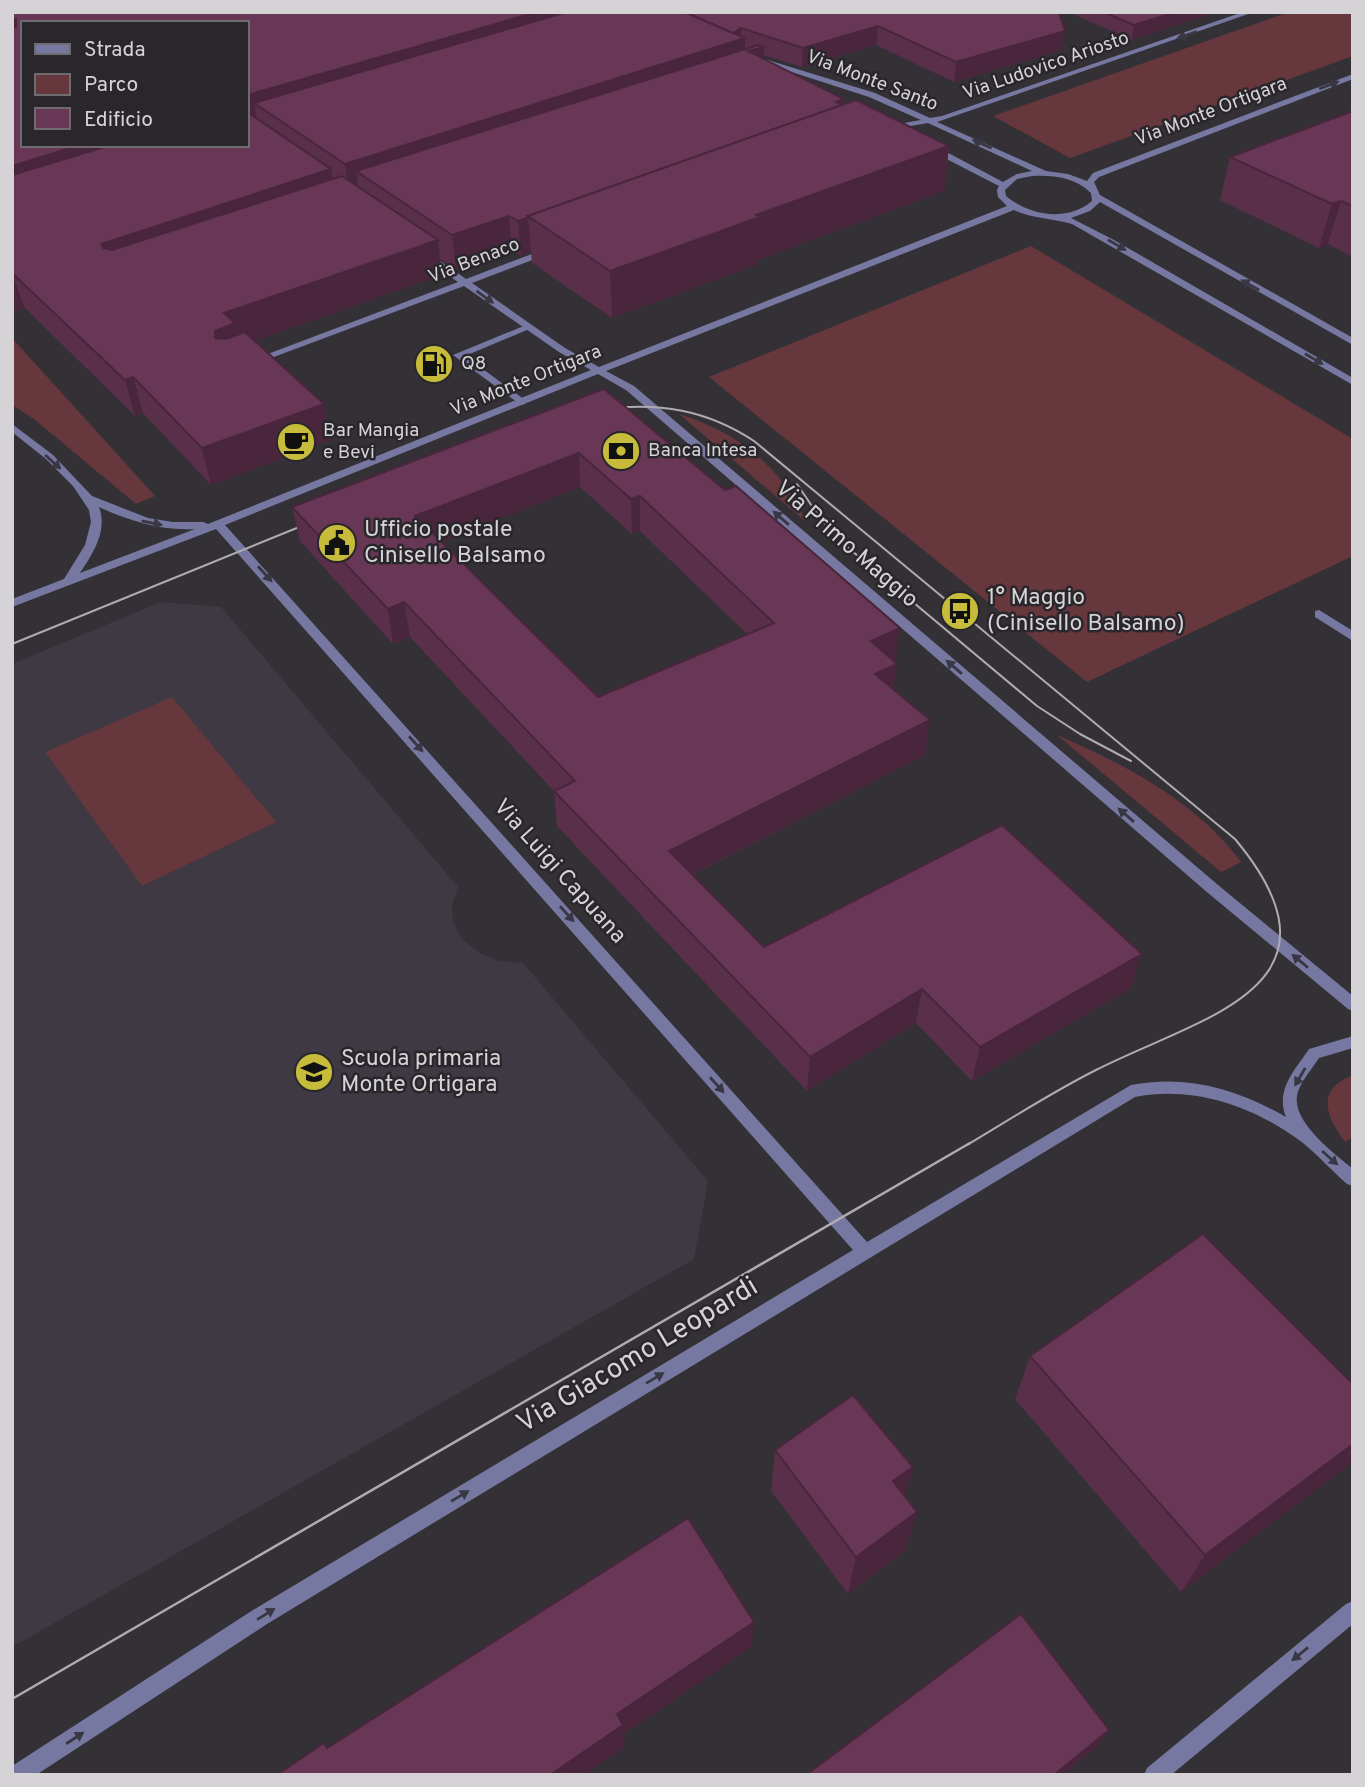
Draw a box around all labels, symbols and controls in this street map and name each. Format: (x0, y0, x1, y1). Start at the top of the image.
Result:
legend (21, 21, 248, 147)
street label: Via Ludovico Ariosto (960, 26, 1132, 106)
one-way arrow (1176, 30, 1197, 41)
text: Strada (84, 37, 145, 64)
street label: Via Monte Santo (803, 45, 941, 117)
text: Parco (84, 72, 138, 99)
street label: Via Monte Ortigara (1132, 72, 1290, 152)
one-way arrow (1318, 80, 1339, 91)
text: Edificio (84, 107, 153, 134)
one-way arrow (972, 139, 992, 150)
street label: Via Benaco (425, 233, 523, 289)
one-way arrow (1107, 239, 1127, 251)
one-way arrow (1241, 279, 1260, 291)
one-way arrow (476, 290, 494, 304)
street label: Via Monte Ortigara (447, 340, 605, 422)
fuel station icon: Q8 (413, 343, 455, 385)
place label: Q8 (461, 352, 486, 376)
one-way arrow (1304, 353, 1324, 365)
place label: Bar Mangia e Bevi (323, 419, 419, 465)
cafe icon: Bar Mangia e Bevi (275, 421, 317, 463)
bank icon: Banca Intesa (600, 430, 642, 472)
place label: Banca Intesa (648, 439, 757, 463)
one-way arrow (44, 454, 62, 470)
street label: Via Primo Maggio (768, 475, 924, 615)
one-way arrow (772, 510, 790, 526)
place label: Ufficio postale Cinisello Balsamo (364, 516, 546, 571)
one-way arrow (141, 518, 163, 529)
public building icon: Ufficio postale Cinisello Balsamo (316, 522, 358, 564)
one-way arrow (257, 565, 273, 583)
place label: 1° Maggio (Cinisello Balsamo) (987, 584, 1185, 639)
bus stop icon: 1° Maggio (Cinisello Balsamo) (939, 590, 981, 632)
one-way arrow (945, 660, 962, 675)
one-way arrow (408, 735, 424, 753)
street label: Via Luigi Capuana (486, 794, 632, 950)
one-way arrow (1117, 807, 1135, 823)
one-way arrow (558, 906, 574, 923)
one-way arrow (1292, 954, 1310, 969)
place label: Scuola primaria Monte Ortigara (341, 1045, 501, 1100)
school or university icon: Scuola primaria Monte Ortigara (293, 1051, 335, 1093)
one-way arrow (1294, 1068, 1306, 1087)
one-way arrow (709, 1076, 725, 1093)
one-way arrow (1321, 1150, 1338, 1166)
street label: Via Giacomo Leopardi (511, 1270, 765, 1442)
one-way arrow (645, 1372, 664, 1384)
one-way arrow (451, 1490, 470, 1502)
one-way arrow (256, 1608, 275, 1621)
one-way arrow (1292, 1646, 1309, 1661)
one-way arrow (65, 1731, 84, 1744)

